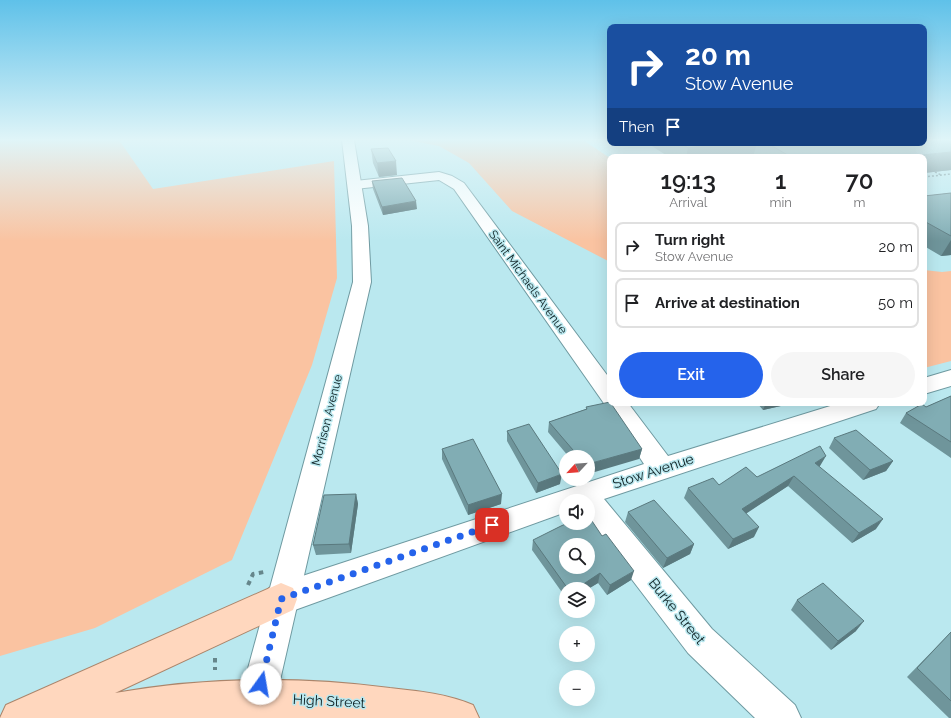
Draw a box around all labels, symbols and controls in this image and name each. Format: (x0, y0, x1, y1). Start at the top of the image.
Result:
text: 20 m (685, 39, 751, 72)
icon: right (619, 40, 671, 92)
text: Stow Avenue (685, 73, 793, 94)
icon: arrive (662, 116, 684, 138)
text: Then (619, 118, 654, 136)
text: 19:13 (661, 166, 716, 195)
text: 1 (775, 166, 786, 195)
text: 70 (845, 166, 873, 195)
text: Arrival (669, 195, 707, 210)
text: min (770, 195, 792, 210)
text: m (853, 195, 865, 210)
street label: Saint Michaels Avenue (486, 227, 570, 337)
text: Turn right (655, 231, 725, 249)
icon: right (621, 236, 643, 258)
text: 20 m (878, 238, 913, 256)
text: Stow Avenue (655, 249, 733, 264)
icon: arrive (621, 292, 643, 314)
text: Arrive at destination (655, 294, 800, 312)
text: 50 m (878, 294, 913, 312)
button: Exit (619, 352, 763, 398)
button: Share (771, 352, 915, 398)
street label: Morrison Avenue (309, 373, 345, 467)
north arrow (559, 450, 595, 486)
map controls (559, 450, 595, 706)
street label: Stow Avenue (610, 450, 696, 492)
button: sound (559, 494, 595, 530)
pin (475, 508, 509, 542)
icon: arrive (481, 514, 503, 536)
button: search (559, 538, 595, 574)
street label: Burke Street (646, 575, 709, 647)
button: layers (559, 582, 595, 618)
button: + (559, 626, 595, 662)
position arrow (240, 663, 282, 705)
button: − (559, 670, 595, 706)
street label: High Street (292, 691, 366, 711)

